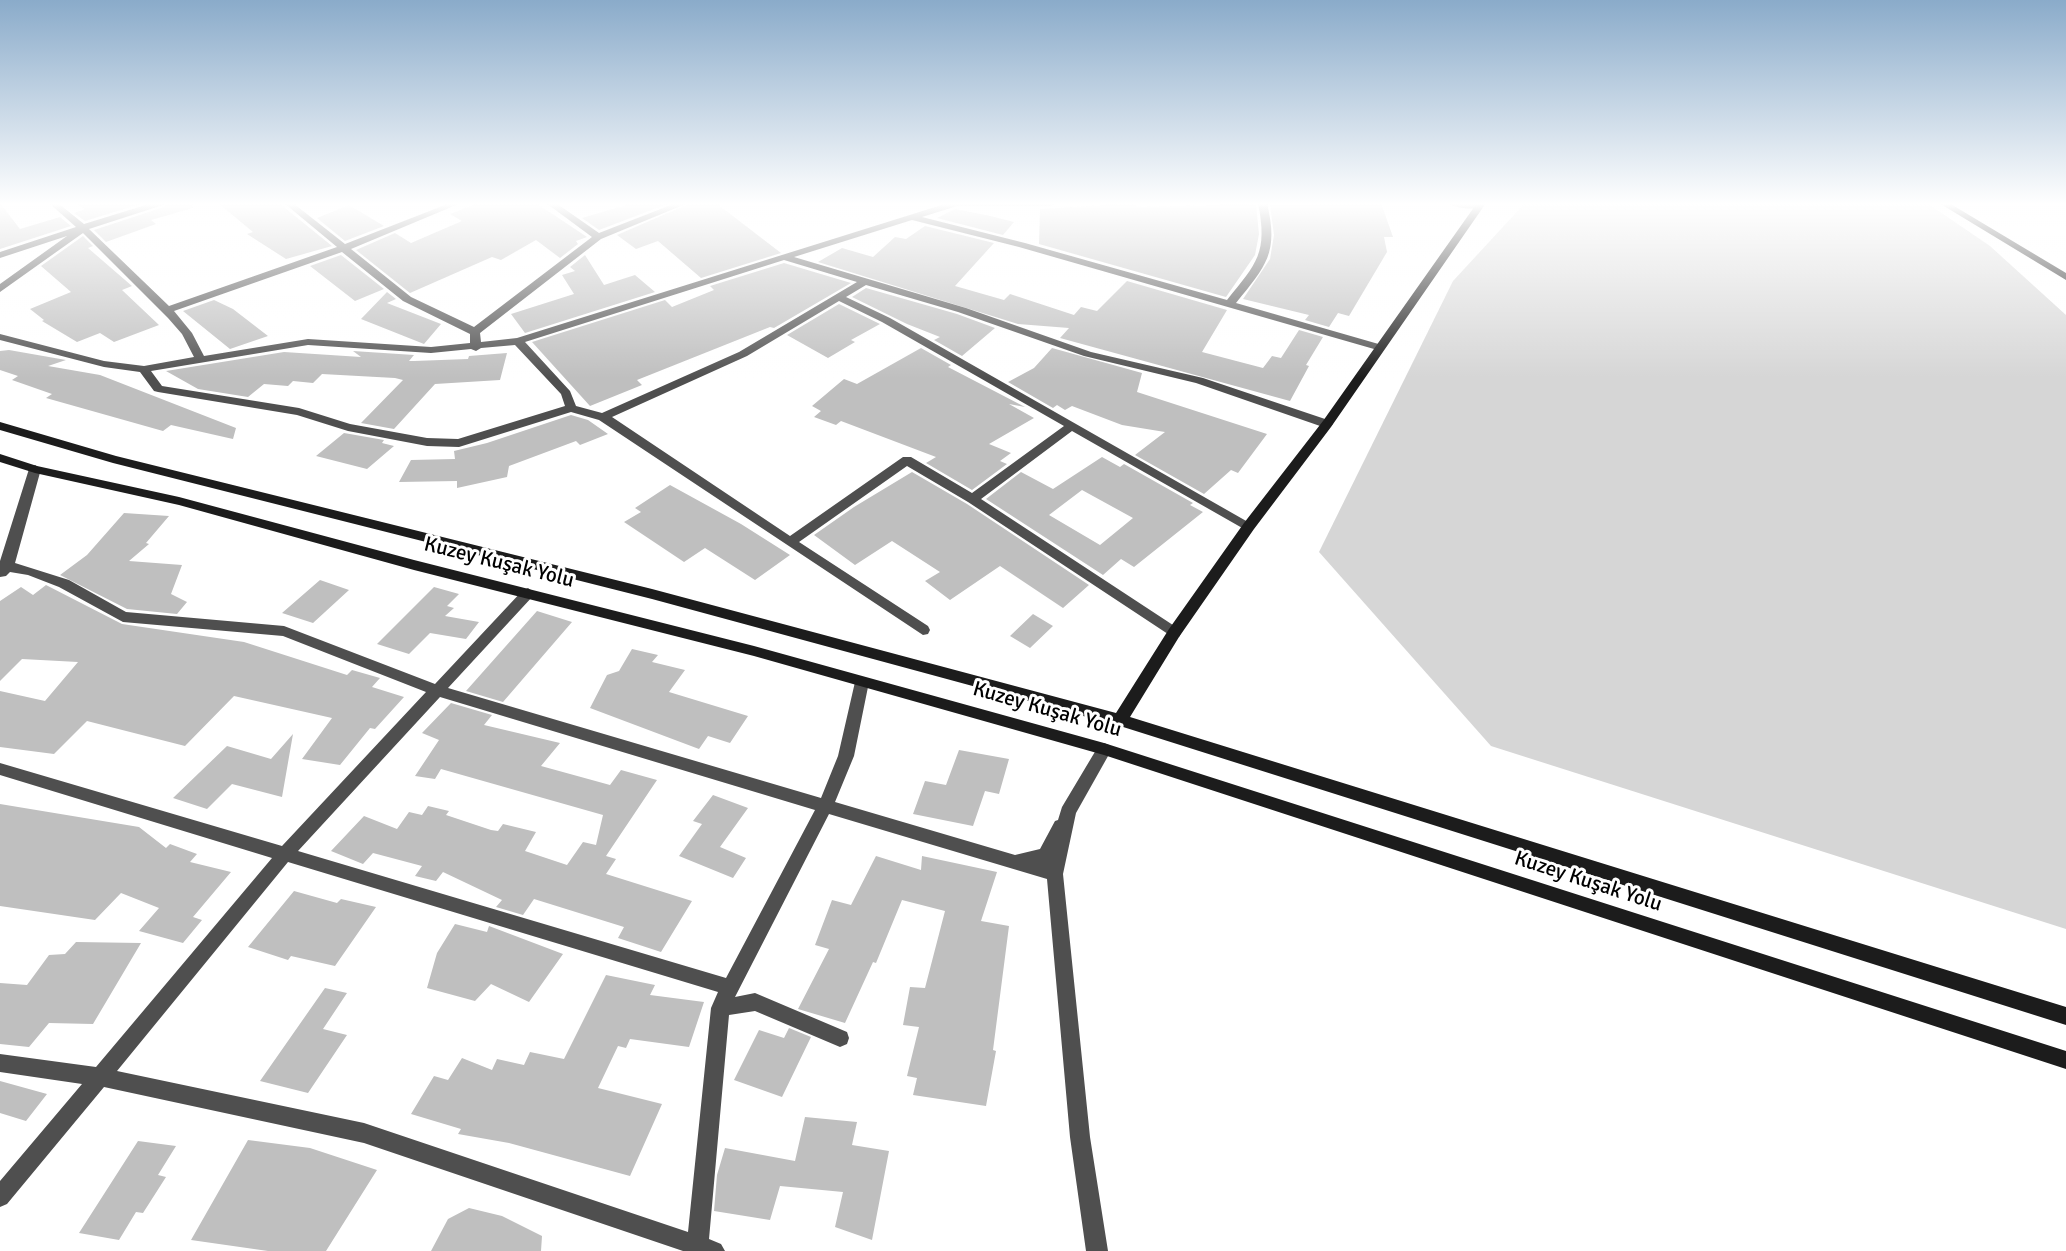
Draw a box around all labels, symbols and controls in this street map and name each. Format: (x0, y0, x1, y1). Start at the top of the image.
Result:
street label: Kuzey Kuşak Yolu (421, 532, 577, 594)
street label: Kuzey Kuşak Yolu (970, 677, 1124, 743)
street label: Kuzey Kuşak Yolu (1511, 846, 1665, 918)

